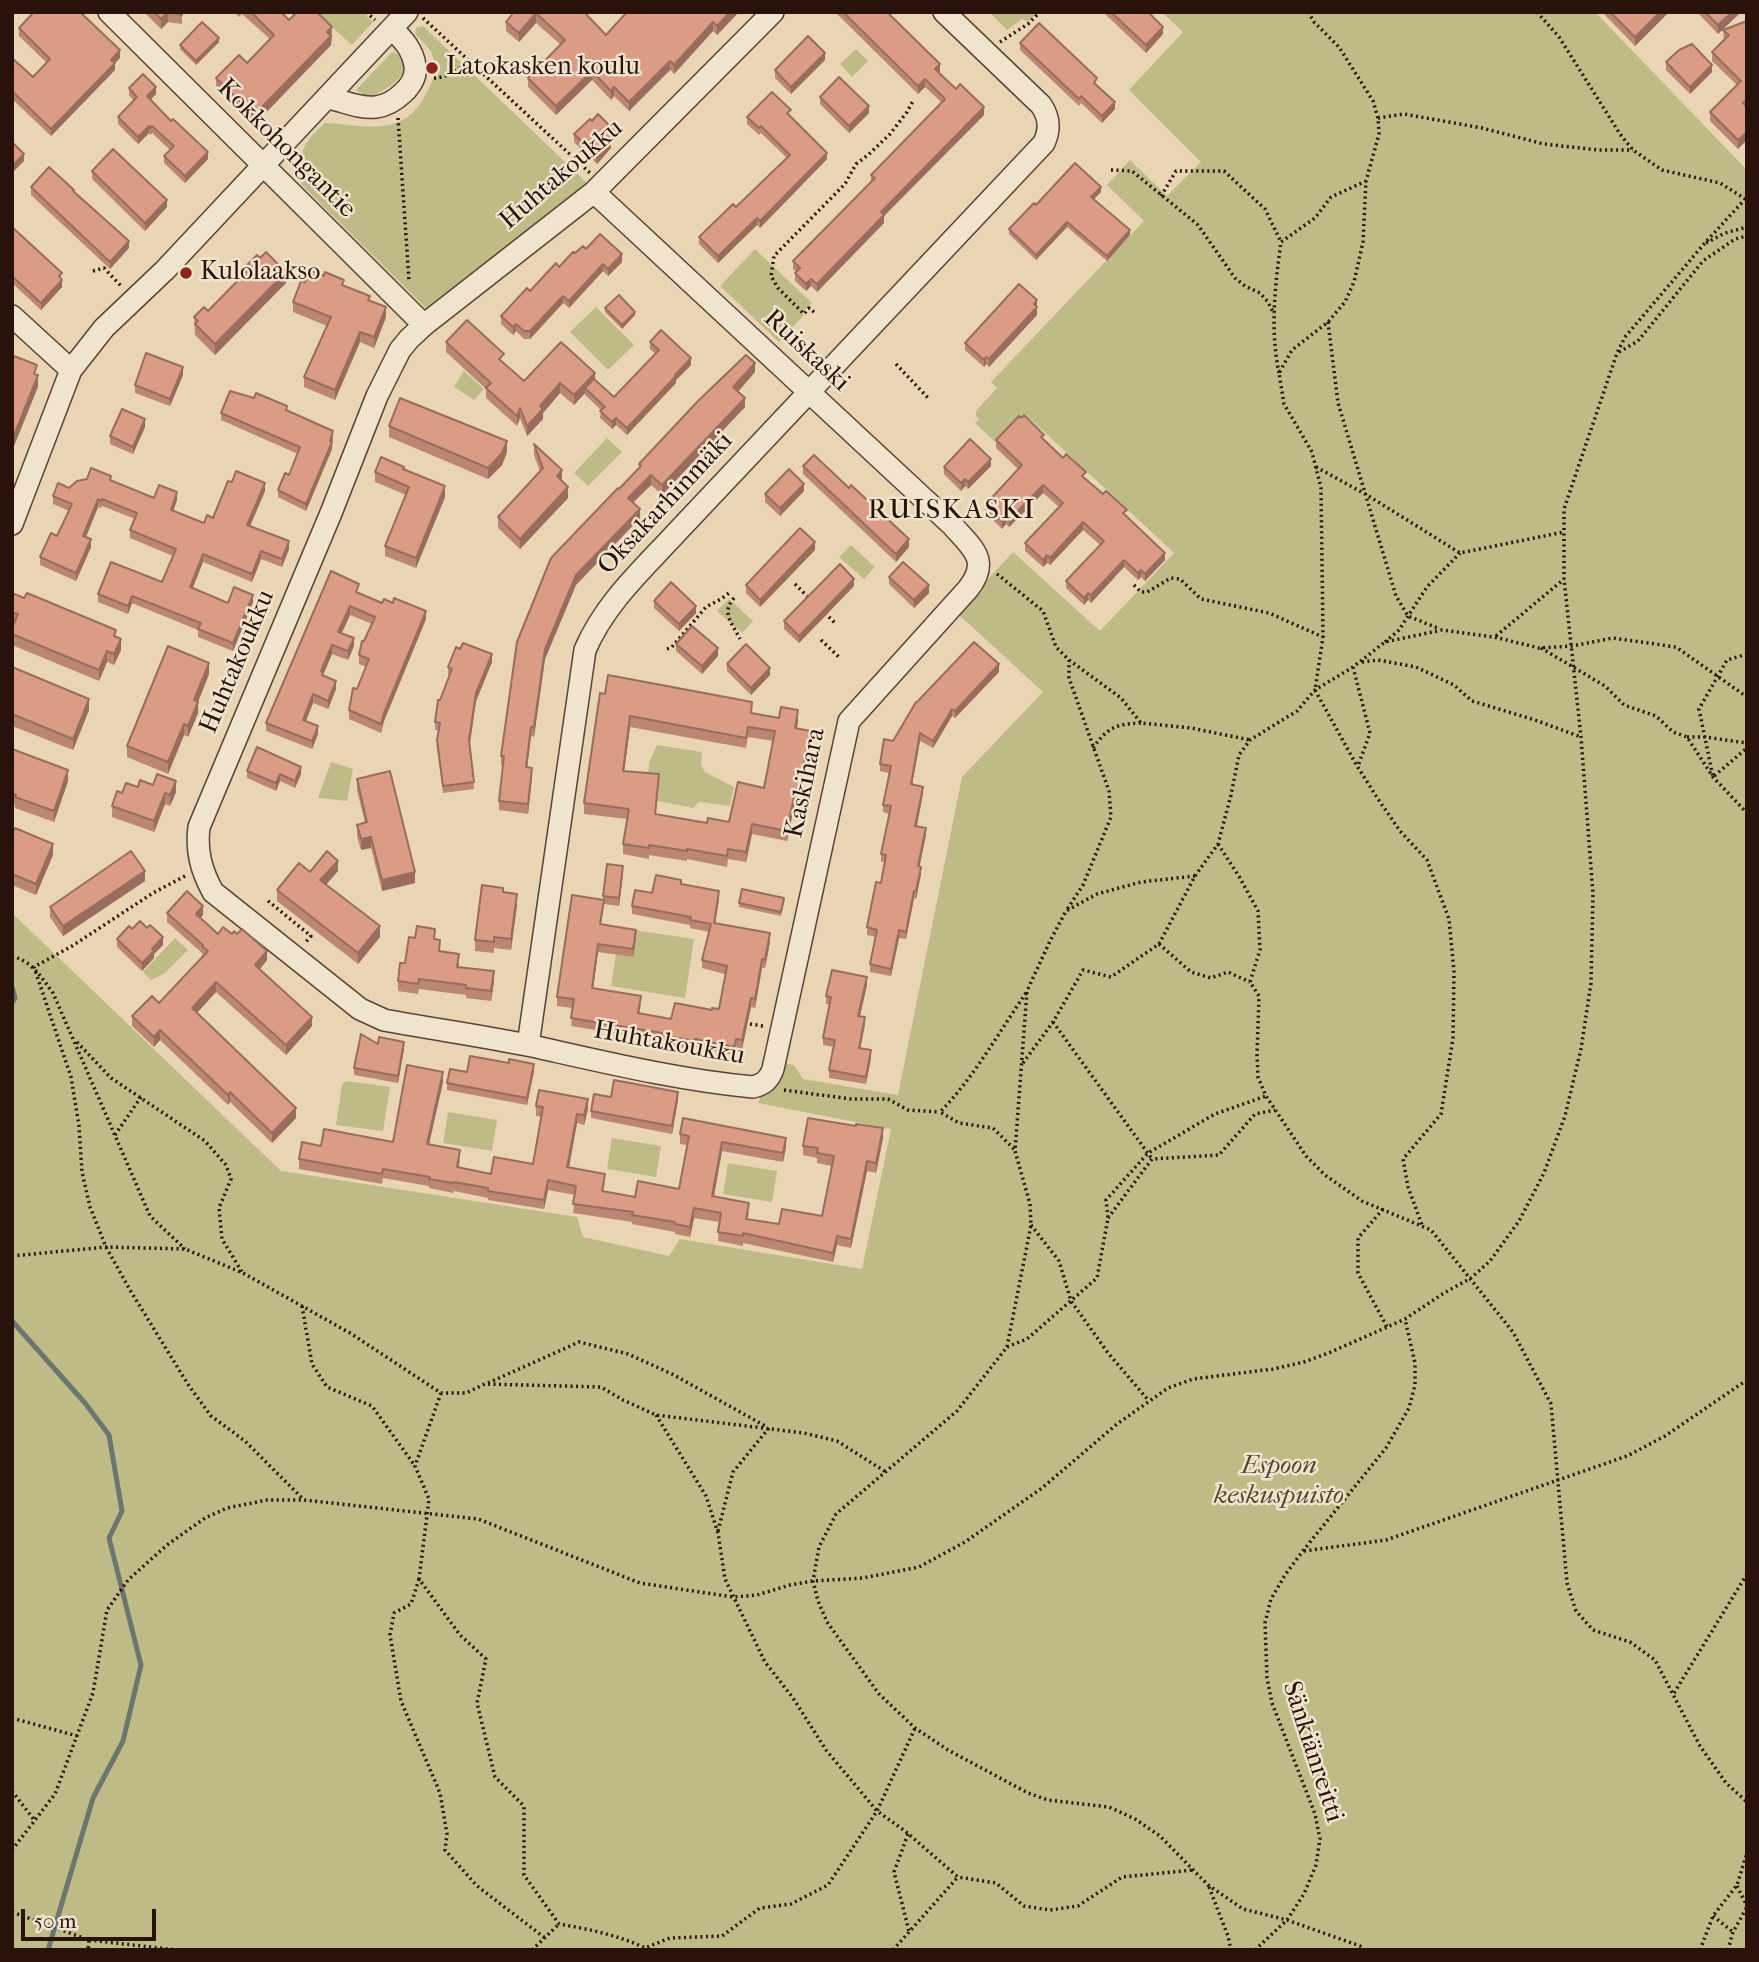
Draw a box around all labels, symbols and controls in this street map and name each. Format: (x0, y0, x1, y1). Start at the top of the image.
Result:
place label: Latokasken koulu (446, 52, 640, 84)
marker: Latokasken koulu (424, 60, 440, 76)
street label: Kokkohongantie (210, 73, 362, 225)
street label: Huhtakoukku (494, 113, 630, 237)
place label: Kulolaakso (200, 257, 320, 289)
marker: Kulolaakso (178, 265, 194, 281)
street label: Ruiskaski (756, 303, 856, 399)
street label: Oksakarhinmäki (592, 426, 740, 582)
district label: RUISKASKI (869, 494, 1035, 528)
street label: Huhtakoukku (194, 586, 282, 738)
street label: Kaskihara (779, 725, 833, 841)
street label: Huhtakoukku (591, 1015, 747, 1073)
park label: Espoon keskuspuisto (1214, 1451, 1344, 1512)
street label: Sänkiänreitti (1275, 1678, 1349, 1826)
scale bar (24, 1896, 159, 1940)
text: 50 m (34, 1909, 77, 1933)

